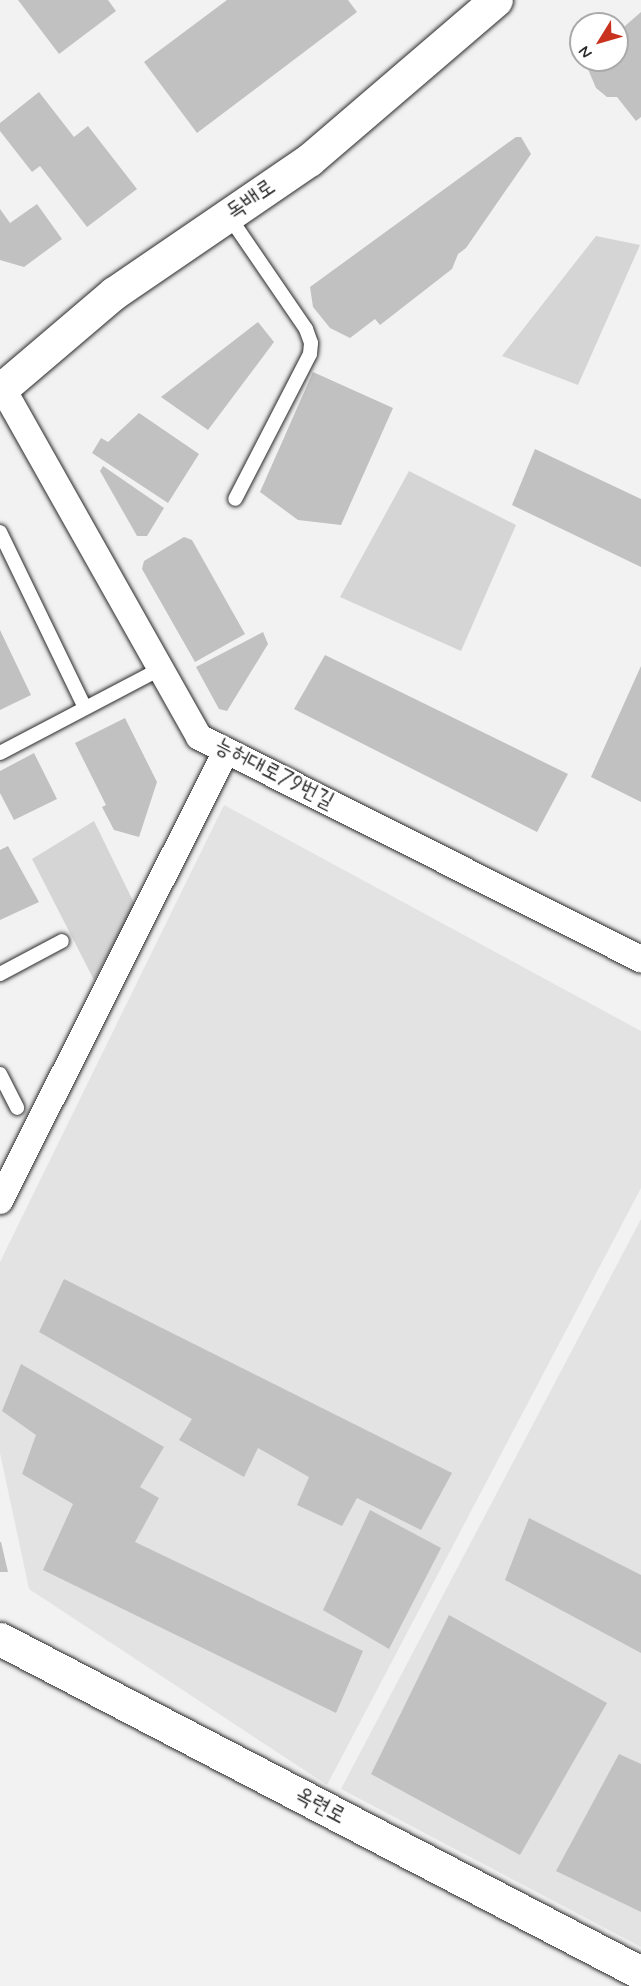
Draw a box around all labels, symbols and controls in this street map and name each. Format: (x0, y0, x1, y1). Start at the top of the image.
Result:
north arrow (569, 12, 629, 72)
text: N (574, 41, 597, 63)
street label: 독배로 (222, 174, 280, 226)
street label: 능허대로79번길 (210, 733, 338, 815)
street label: 옥련로 (290, 1782, 350, 1830)

